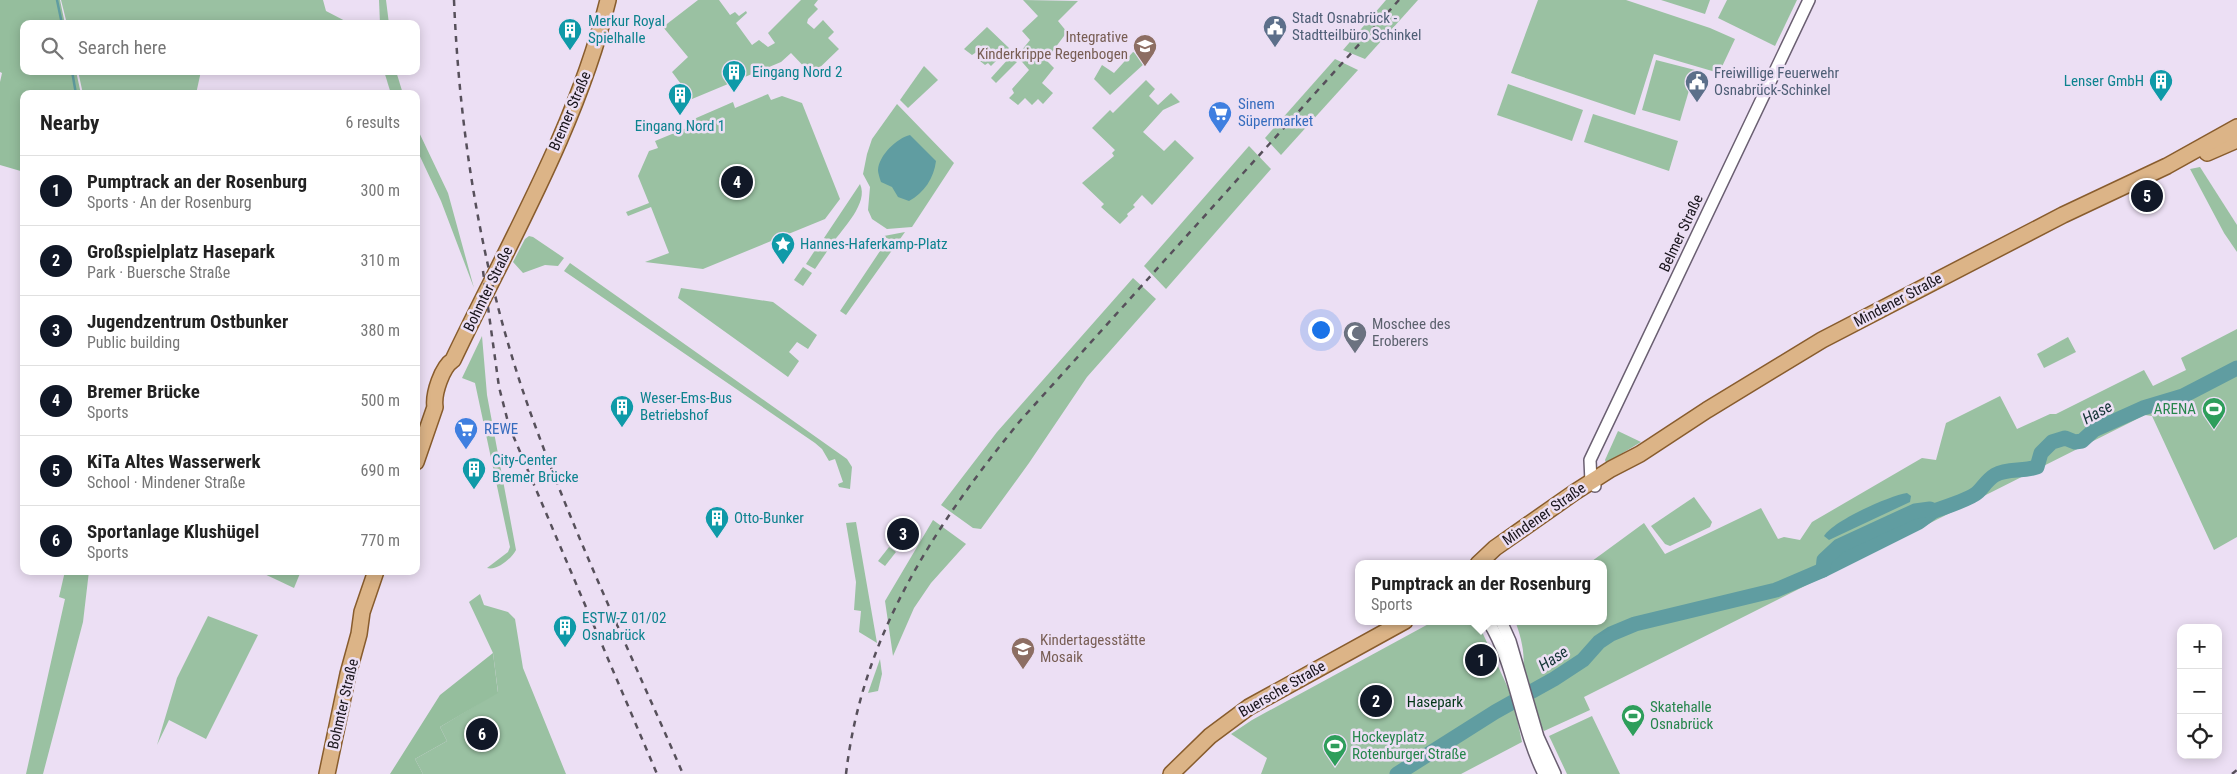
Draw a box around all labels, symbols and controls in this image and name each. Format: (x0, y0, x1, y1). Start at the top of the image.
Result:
place label: Stadt Osnabrück - Stadtteilbüro Schinkel (1292, 9, 1421, 44)
place label: Merkur Royal Spielhalle (588, 12, 665, 47)
public building icon: Stadt Osnabrück - Stadtteilbüro Schinkel (1262, 14, 1288, 48)
building icon: Merkur Royal Spielhalle (557, 17, 583, 51)
search box (20, 20, 420, 75)
place label: Integrative Kinderkrippe Regenbogen (977, 28, 1128, 63)
school or university icon: Integrative Kinderkrippe Regenbogen (1132, 33, 1158, 67)
icon: search (38, 34, 66, 62)
text: Search here (78, 36, 166, 59)
building icon: Eingang Nord 2 (721, 59, 747, 93)
place label: Eingang Nord 2 (752, 63, 842, 81)
place label: Freiwillige Feuerwehr Osnabrück-Schinkel (1714, 64, 1839, 99)
building icon: Lenser GmbH (2148, 68, 2174, 102)
street label: Bremer Straße (545, 69, 595, 153)
public building icon: Freiwillige Feuerwehr Osnabrück-Schinkel (1684, 69, 1710, 103)
place label: Lenser GmbH (2064, 72, 2144, 90)
building icon: Eingang Nord 1 (667, 82, 693, 116)
place label: Sinem Süpermarket (1238, 95, 1313, 130)
supermarket icon: Sinem Süpermarket (1207, 100, 1233, 134)
text: Nearby (40, 111, 99, 135)
text: 6 results (345, 113, 400, 132)
place label: Eingang Nord 1 (635, 117, 725, 135)
pin: 4 (721, 163, 753, 201)
text: Pumptrack an der Rosenburg (87, 170, 307, 193)
pin: 5 (2131, 177, 2163, 215)
text: 1 (52, 181, 60, 200)
text: 300 m (361, 181, 400, 200)
street label: Belmer Straße (1655, 191, 1707, 275)
text: Sports · An der Rosenburg (87, 193, 252, 212)
place icon: Hannes-Haferkamp-Platz (770, 231, 796, 265)
place label: Hannes-Haferkamp-Platz (800, 235, 948, 253)
text: Großspielplatz Hasepark (87, 240, 275, 263)
street label: Bohmter Straße (460, 244, 516, 334)
text: 2 (52, 251, 60, 270)
text: 310 m (361, 251, 400, 270)
text: Park · Buersche Straße (87, 263, 230, 282)
street label: Mindener Straße (1851, 269, 1945, 331)
text: Jugendzentrum Ostbunker (87, 310, 288, 333)
place label: Moschee des Eroberers (1372, 315, 1451, 350)
your location (1308, 317, 1334, 343)
mosque icon: Moschee des Eroberers (1342, 320, 1368, 354)
text: 3 (52, 321, 60, 340)
text: 380 m (361, 321, 400, 340)
text: Public building (87, 333, 180, 352)
text: Bremer Brücke (87, 380, 200, 403)
place label: Weser-Ems-Bus Betriebshof (640, 389, 732, 424)
text: 4 (52, 391, 60, 410)
text: 500 m (361, 391, 400, 410)
building icon: Weser-Ems-Bus Betriebshof (609, 394, 635, 428)
sports icon: ARENA (2201, 396, 2227, 430)
water label: Hase (2079, 397, 2116, 428)
place label: ARENA (2154, 400, 2196, 418)
text: Sports (87, 403, 129, 422)
supermarket icon: REWE (453, 416, 479, 450)
place label: REWE (484, 420, 518, 438)
text: KiTa Altes Wasserwerk (87, 450, 261, 473)
place label: City-Center Bremer Brücke (492, 451, 579, 486)
building icon: City-Center Bremer Brücke (461, 456, 487, 490)
text: 5 (52, 461, 60, 480)
text: 690 m (361, 461, 400, 480)
text: School · Mindener Straße (87, 473, 245, 492)
street label: Mindener Straße (1499, 479, 1589, 549)
building icon: Otto-Bunker (704, 505, 730, 539)
place label: Otto-Bunker (734, 509, 804, 527)
pin: 3 (887, 515, 919, 553)
text: Sportanlage Klushügel (87, 520, 259, 543)
text: 6 (52, 531, 60, 550)
text: 770 m (361, 531, 400, 550)
text: Sports (87, 543, 129, 562)
popup (1355, 560, 1607, 625)
text: Pumptrack an der Rosenburg (1371, 572, 1591, 595)
text: Sports (1371, 595, 1413, 614)
place label: ESTW-Z 01/02 Osnabrück (582, 609, 666, 644)
building icon: ESTW-Z 01/02 Osnabrück (552, 614, 578, 648)
map controls (2177, 624, 2222, 759)
button: + (2177, 624, 2222, 669)
place label: Kindertagesstätte Mosaik (1040, 631, 1146, 666)
school or university icon: Kindertagesstätte Mosaik (1010, 636, 1036, 670)
pin: 1 (1465, 641, 1497, 679)
water label: Hase (1535, 642, 1572, 675)
street label: Bohmter Straße (324, 657, 362, 751)
street label: Buersche Straße (1235, 657, 1329, 721)
button: − (2177, 669, 2222, 714)
pin: 2 (1360, 682, 1392, 720)
park label: Hasepark (1407, 693, 1463, 711)
place label: Skatehalle Osnabrück (1650, 698, 1713, 733)
sports icon: Skatehalle Osnabrück (1620, 703, 1646, 737)
button: locate (2177, 714, 2222, 759)
pin: 6 (466, 715, 498, 753)
place label: Hockeyplatz Rotenburger Straße (1352, 728, 1466, 763)
sports icon: Hockeyplatz Rotenburger Straße (1322, 733, 1348, 767)

